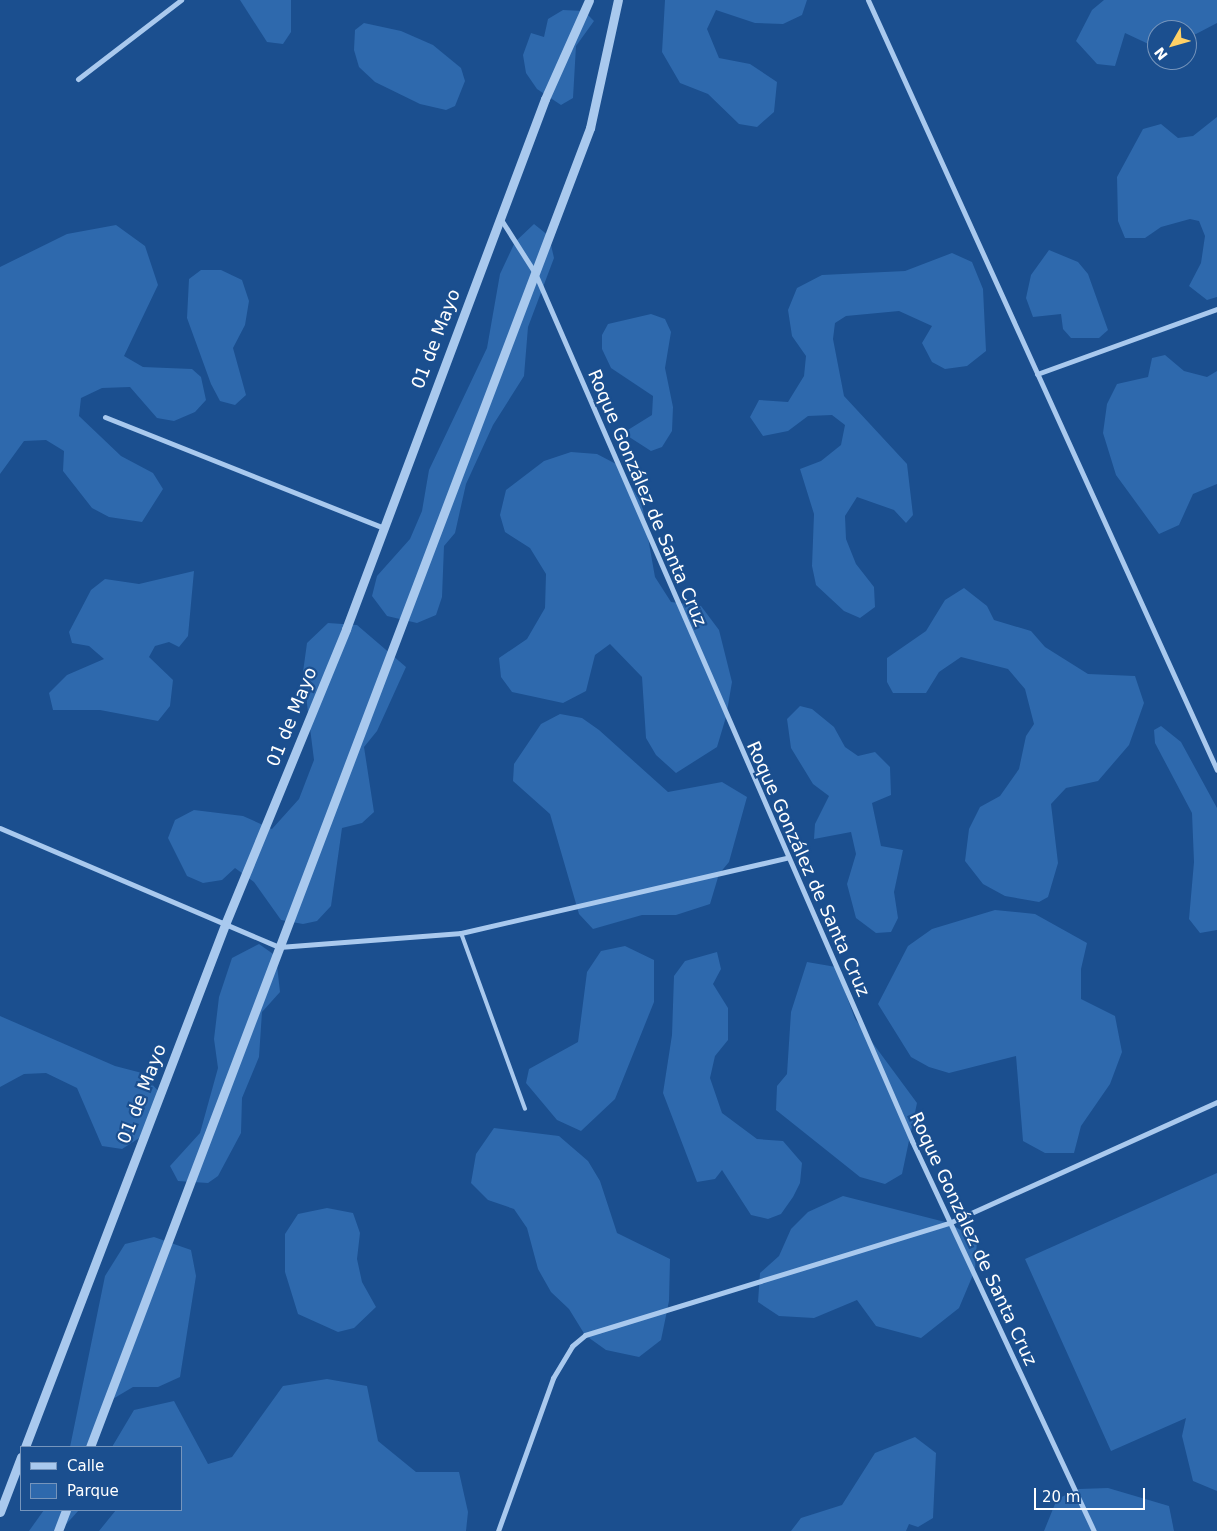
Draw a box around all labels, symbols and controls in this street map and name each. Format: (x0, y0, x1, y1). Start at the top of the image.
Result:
north arrow (1147, 20, 1197, 70)
text: N (1151, 44, 1171, 63)
street label: 01 de Mayo (407, 286, 465, 392)
street label: Roque González de Santa Cruz (583, 366, 711, 630)
street label: 01 de Mayo (262, 664, 322, 770)
street label: Roque González de Santa Cruz (742, 738, 874, 1000)
street label: 01 de Mayo (113, 1041, 171, 1147)
street label: Roque González de Santa Cruz (905, 1109, 1041, 1369)
legend (20, 1446, 182, 1511)
text: Calle (67, 1457, 104, 1475)
scale bar (1037, 1478, 1148, 1510)
text: Parque (67, 1482, 119, 1500)
text: 20 m (1042, 1488, 1080, 1506)

